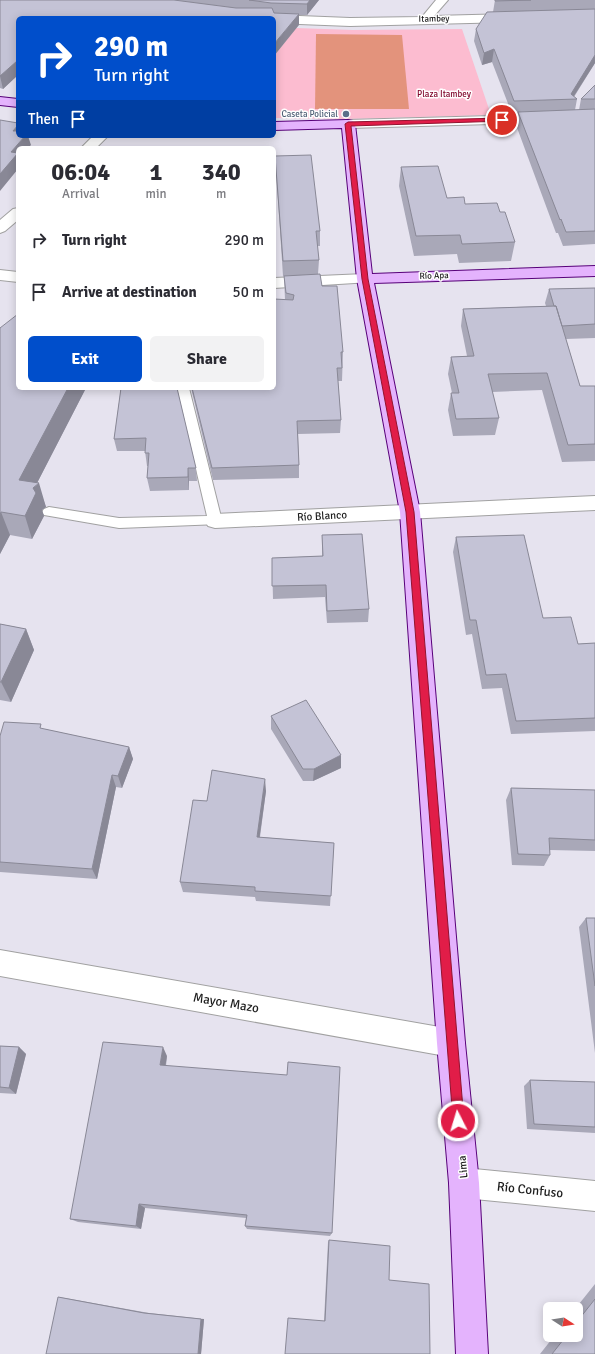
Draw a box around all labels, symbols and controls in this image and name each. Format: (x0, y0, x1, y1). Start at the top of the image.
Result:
street label: Itambey (418, 13, 450, 25)
text: 290 m (94, 30, 168, 64)
icon: right (28, 32, 80, 84)
text: Turn right (94, 64, 169, 86)
park label: Plaza Itambey (417, 89, 472, 100)
pin (485, 103, 519, 137)
icon: arrive (67, 108, 89, 130)
place label: Caseta Policial (281, 109, 338, 120)
marker: Caseta Policial (341, 109, 351, 119)
icon: arrive (491, 109, 513, 131)
text: Then (28, 110, 59, 128)
text: 06:04 (51, 157, 110, 187)
text: 1 (150, 157, 162, 187)
text: 340 (202, 157, 241, 187)
text: Arrival (62, 186, 99, 202)
text: min (146, 186, 167, 202)
text: m (216, 186, 226, 202)
icon: right (28, 229, 50, 251)
text: Turn right (62, 231, 127, 249)
text: 290 m (224, 231, 264, 249)
street label: Río Apa (419, 270, 449, 282)
icon: arrive (28, 281, 50, 303)
text: Arrive at destination (62, 283, 197, 301)
text: 50 m (233, 283, 264, 301)
button: Exit (28, 336, 142, 382)
button: Share (150, 336, 264, 382)
street label: Río Blanco (297, 508, 348, 524)
street label: Mayor Mazo (192, 989, 260, 1017)
position arrow (437, 1100, 479, 1142)
street label: Lima (455, 1155, 470, 1179)
street label: Río Confuso (496, 1179, 564, 1201)
north arrow (543, 1302, 583, 1342)
map controls (543, 1302, 583, 1342)

